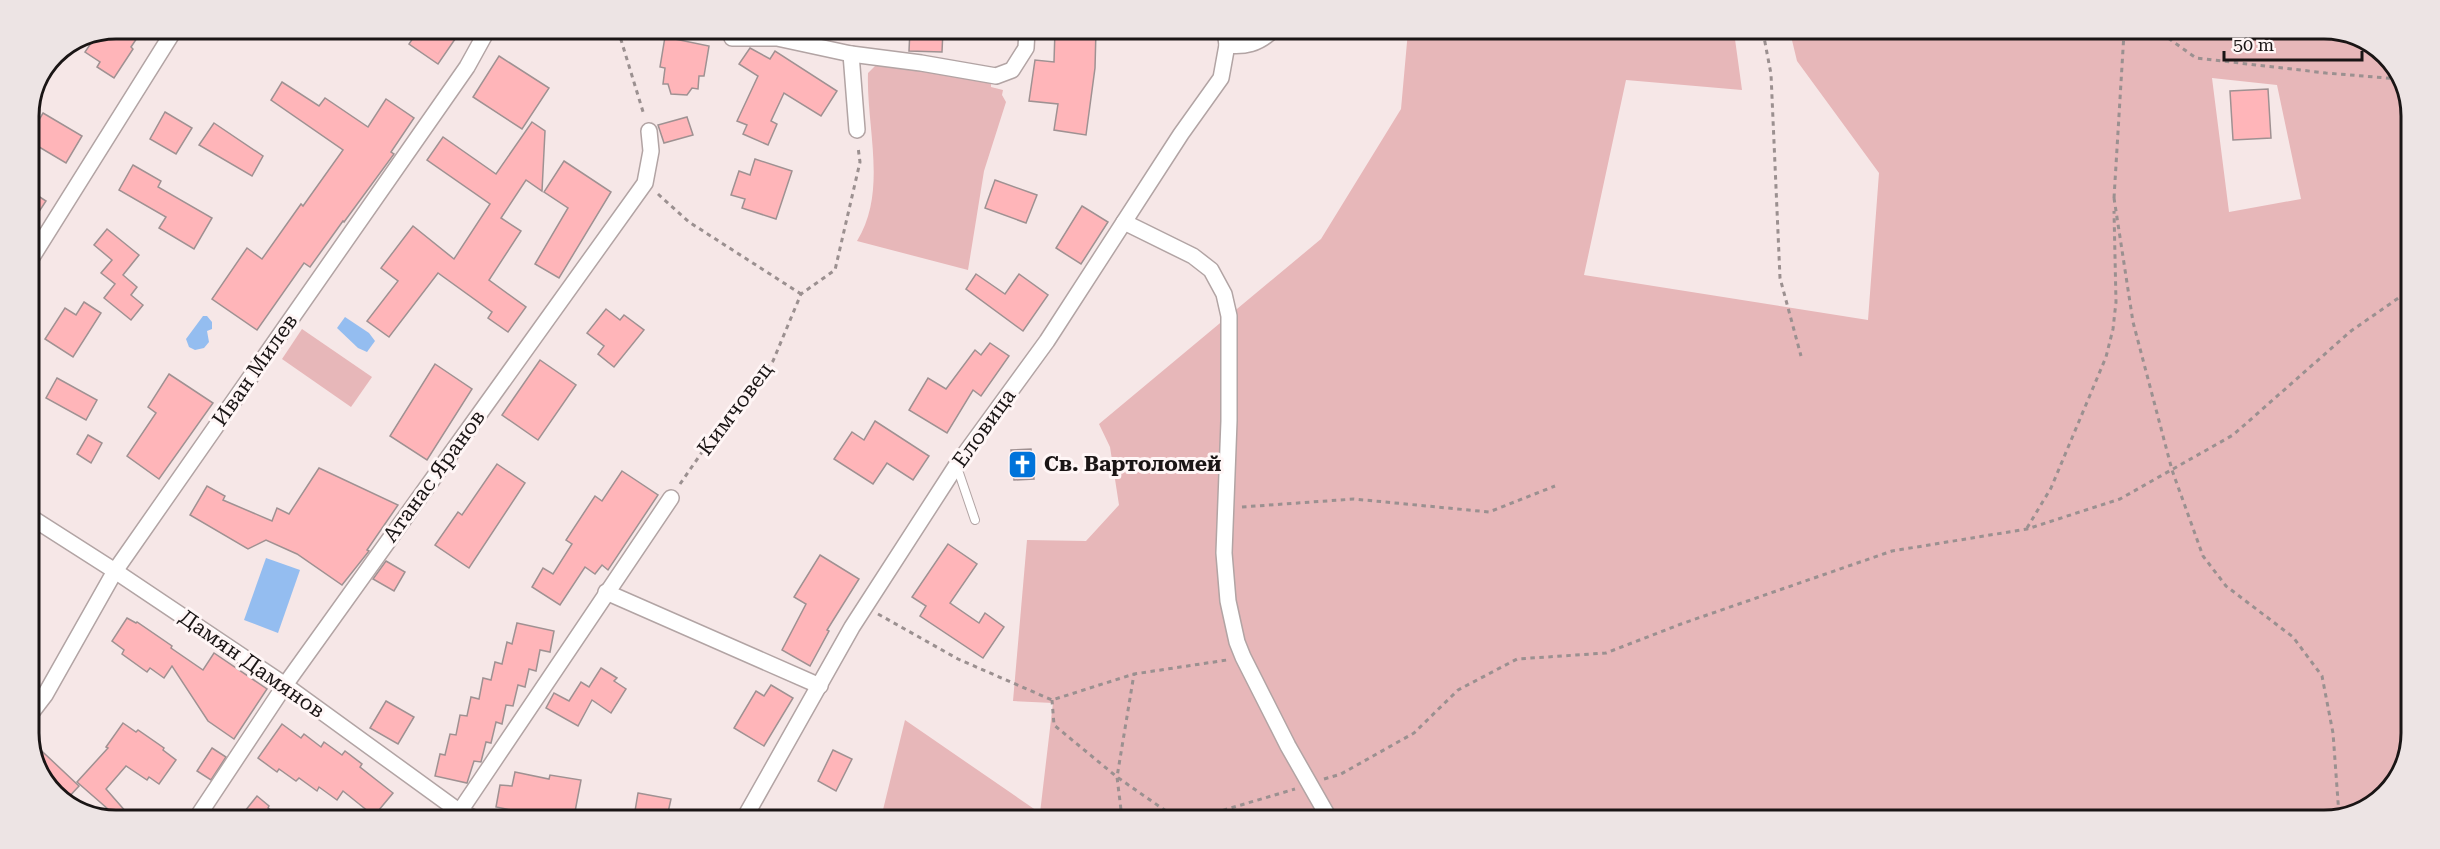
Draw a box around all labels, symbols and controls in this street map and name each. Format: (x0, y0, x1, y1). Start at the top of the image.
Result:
scale bar (2224, 24, 2362, 62)
text: 50 m (2233, 34, 2274, 55)
street label: Иван Милев (208, 309, 302, 431)
street label: Кимчовец (692, 358, 778, 460)
street label: Еловица (948, 384, 1021, 472)
street label: Атанас Яранов (378, 405, 490, 547)
church icon: Св. Вартоломей (1007, 448, 1039, 480)
place label: Св. Вартоломей (1044, 452, 1222, 476)
street label: Дамян Дамянов (175, 605, 329, 723)

